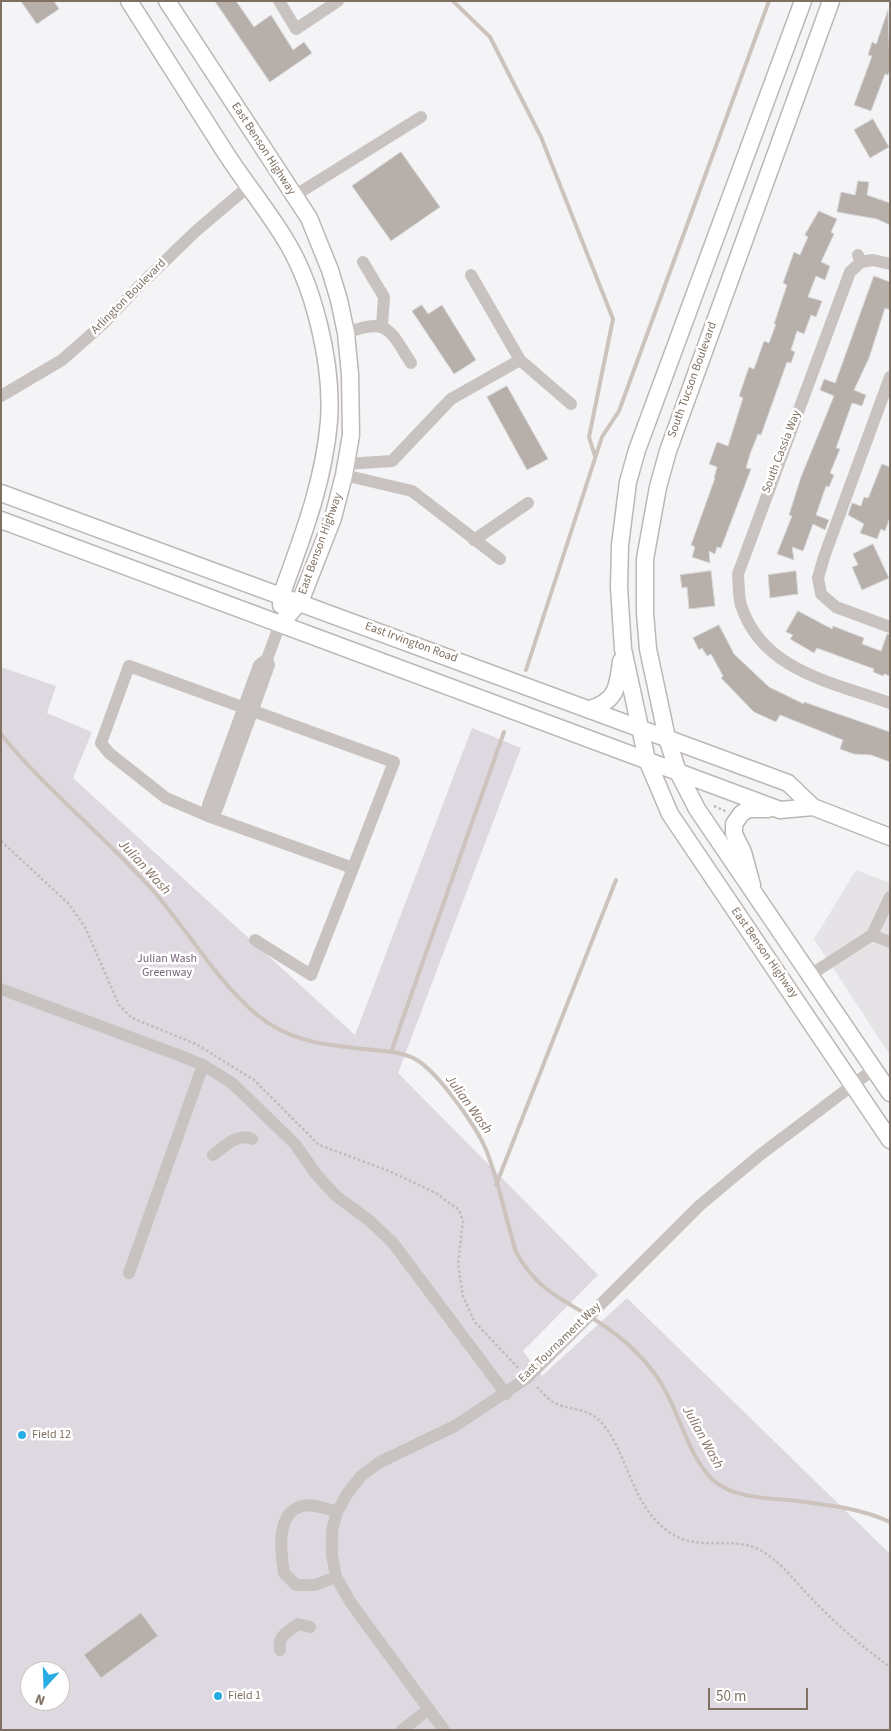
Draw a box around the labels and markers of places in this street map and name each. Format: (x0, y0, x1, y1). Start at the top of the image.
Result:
place label: Field 12 (32, 1428, 71, 1442)
marker: Field 12 (16, 1429, 28, 1441)
place label: Field 1 (228, 1689, 261, 1703)
marker: Field 1 (212, 1690, 224, 1702)

